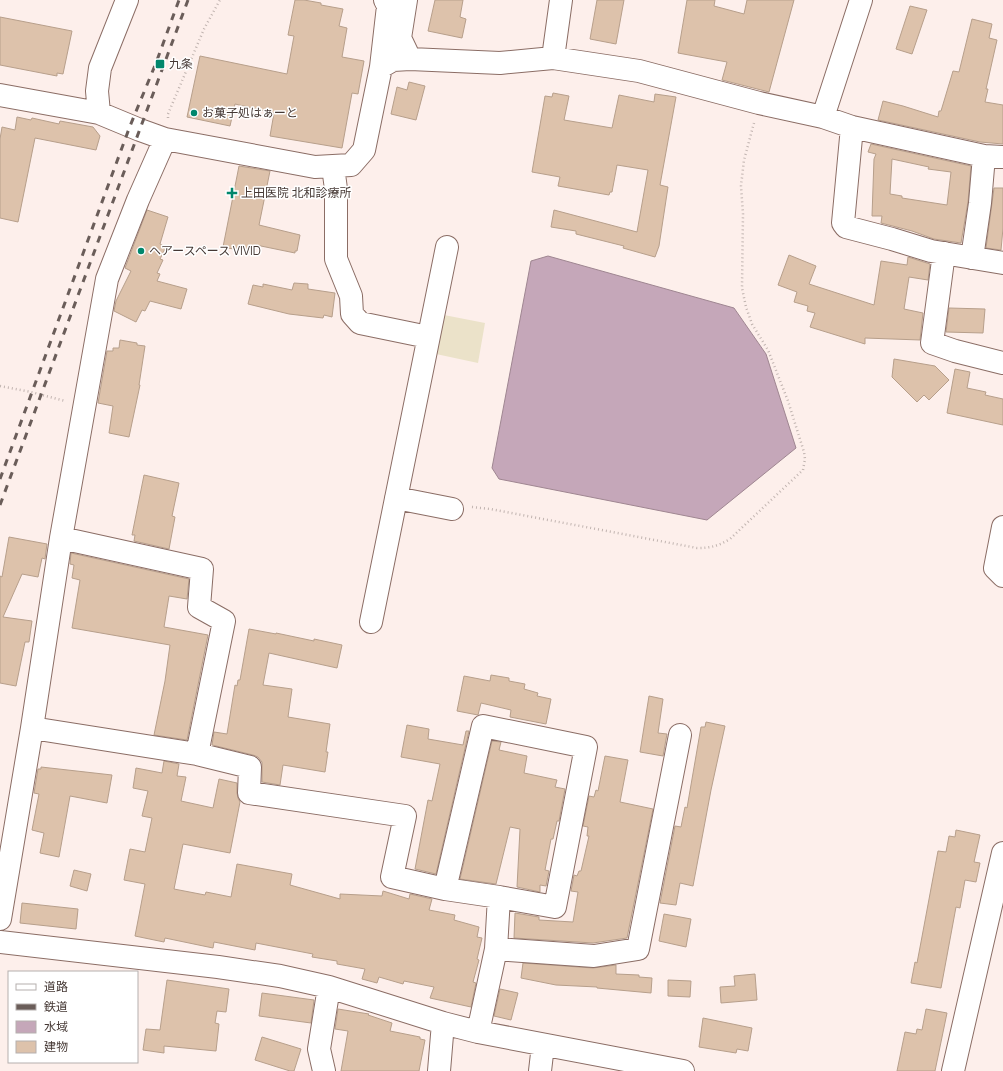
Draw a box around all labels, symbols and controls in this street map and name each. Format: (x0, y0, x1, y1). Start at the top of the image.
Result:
place label: 九条 (169, 55, 193, 72)
marker: 九条 (154, 58, 166, 70)
place label: お菓子処はぁーと (202, 104, 298, 121)
marker: お菓子処はぁーと (189, 108, 199, 118)
place label: 上田医院 北和診療所 (241, 184, 351, 201)
marker: 上田医院 北和診療所 (226, 187, 238, 199)
place label: ヘアースペース VIVID (149, 242, 261, 259)
marker: ヘアースペース VIVID (136, 246, 146, 256)
legend (8, 971, 138, 1063)
text: 道路 (44, 978, 68, 995)
text: 鉄道 (44, 998, 68, 1015)
text: 水域 (44, 1018, 68, 1035)
text: 建物 (44, 1038, 68, 1055)

